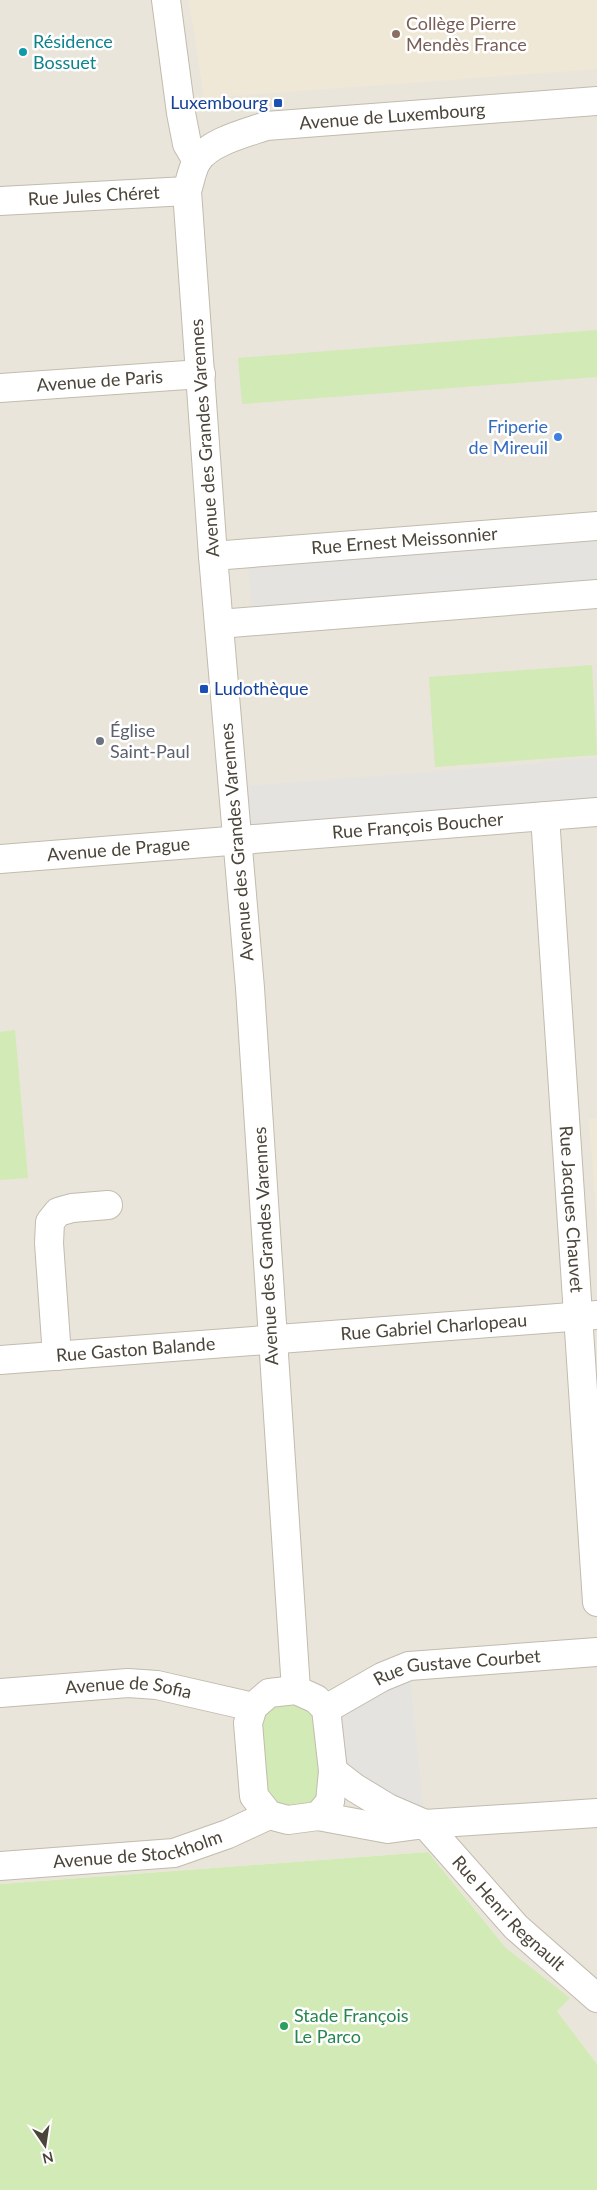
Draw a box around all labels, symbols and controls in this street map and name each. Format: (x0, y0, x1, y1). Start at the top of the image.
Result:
place label: Collège Pierre Mendès France (406, 12, 527, 55)
marker: Collège Pierre Mendès France (390, 28, 402, 40)
place label: Résidence Bossuet (33, 30, 113, 73)
marker: Résidence Bossuet (17, 46, 29, 58)
place label: Luxembourg (170, 91, 268, 113)
marker: Luxembourg (272, 97, 284, 109)
street label: Avenue de Luxembourg (299, 97, 486, 133)
street label: Rue Jules Chéret (27, 180, 161, 209)
street label: Avenue des Grandes Varennes (185, 318, 223, 558)
street label: Avenue de Paris (36, 365, 164, 395)
place label: Friperie de Mireuil (469, 415, 548, 458)
marker: Friperie de Mireuil (552, 431, 564, 443)
street label: Rue Ernest Meissonnier (310, 522, 499, 558)
place label: Ludothèque (214, 677, 309, 699)
marker: Ludothèque (198, 683, 210, 695)
place label: Église Saint-Paul (110, 719, 190, 762)
street label: Avenue des Grandes Varennes (215, 722, 257, 962)
marker: Église Saint-Paul (94, 735, 106, 747)
street label: Rue François Boucher (331, 807, 505, 843)
street label: Avenue de Prague (46, 832, 191, 865)
street label: Rue Jacques Chauvet (556, 1125, 589, 1294)
street label: Avenue des Grandes Varennes (248, 1126, 282, 1366)
street label: Rue Gabriel Charlopeau (340, 1308, 528, 1344)
street label: Rue Gaston Balande (55, 1332, 216, 1366)
street label: Rue Gustave Courbet (369, 1644, 542, 1690)
street label: Avenue de Sofia (64, 1671, 194, 1703)
street label: Avenue de Stockholm (52, 1825, 225, 1872)
street label: Rue Henri Regnault (448, 1851, 571, 1975)
place label: Stade François Le Parco (294, 2004, 409, 2047)
marker: Stade François Le Parco (278, 2020, 290, 2032)
north arrow (20, 2120, 70, 2170)
text: N (41, 2149, 55, 2168)

